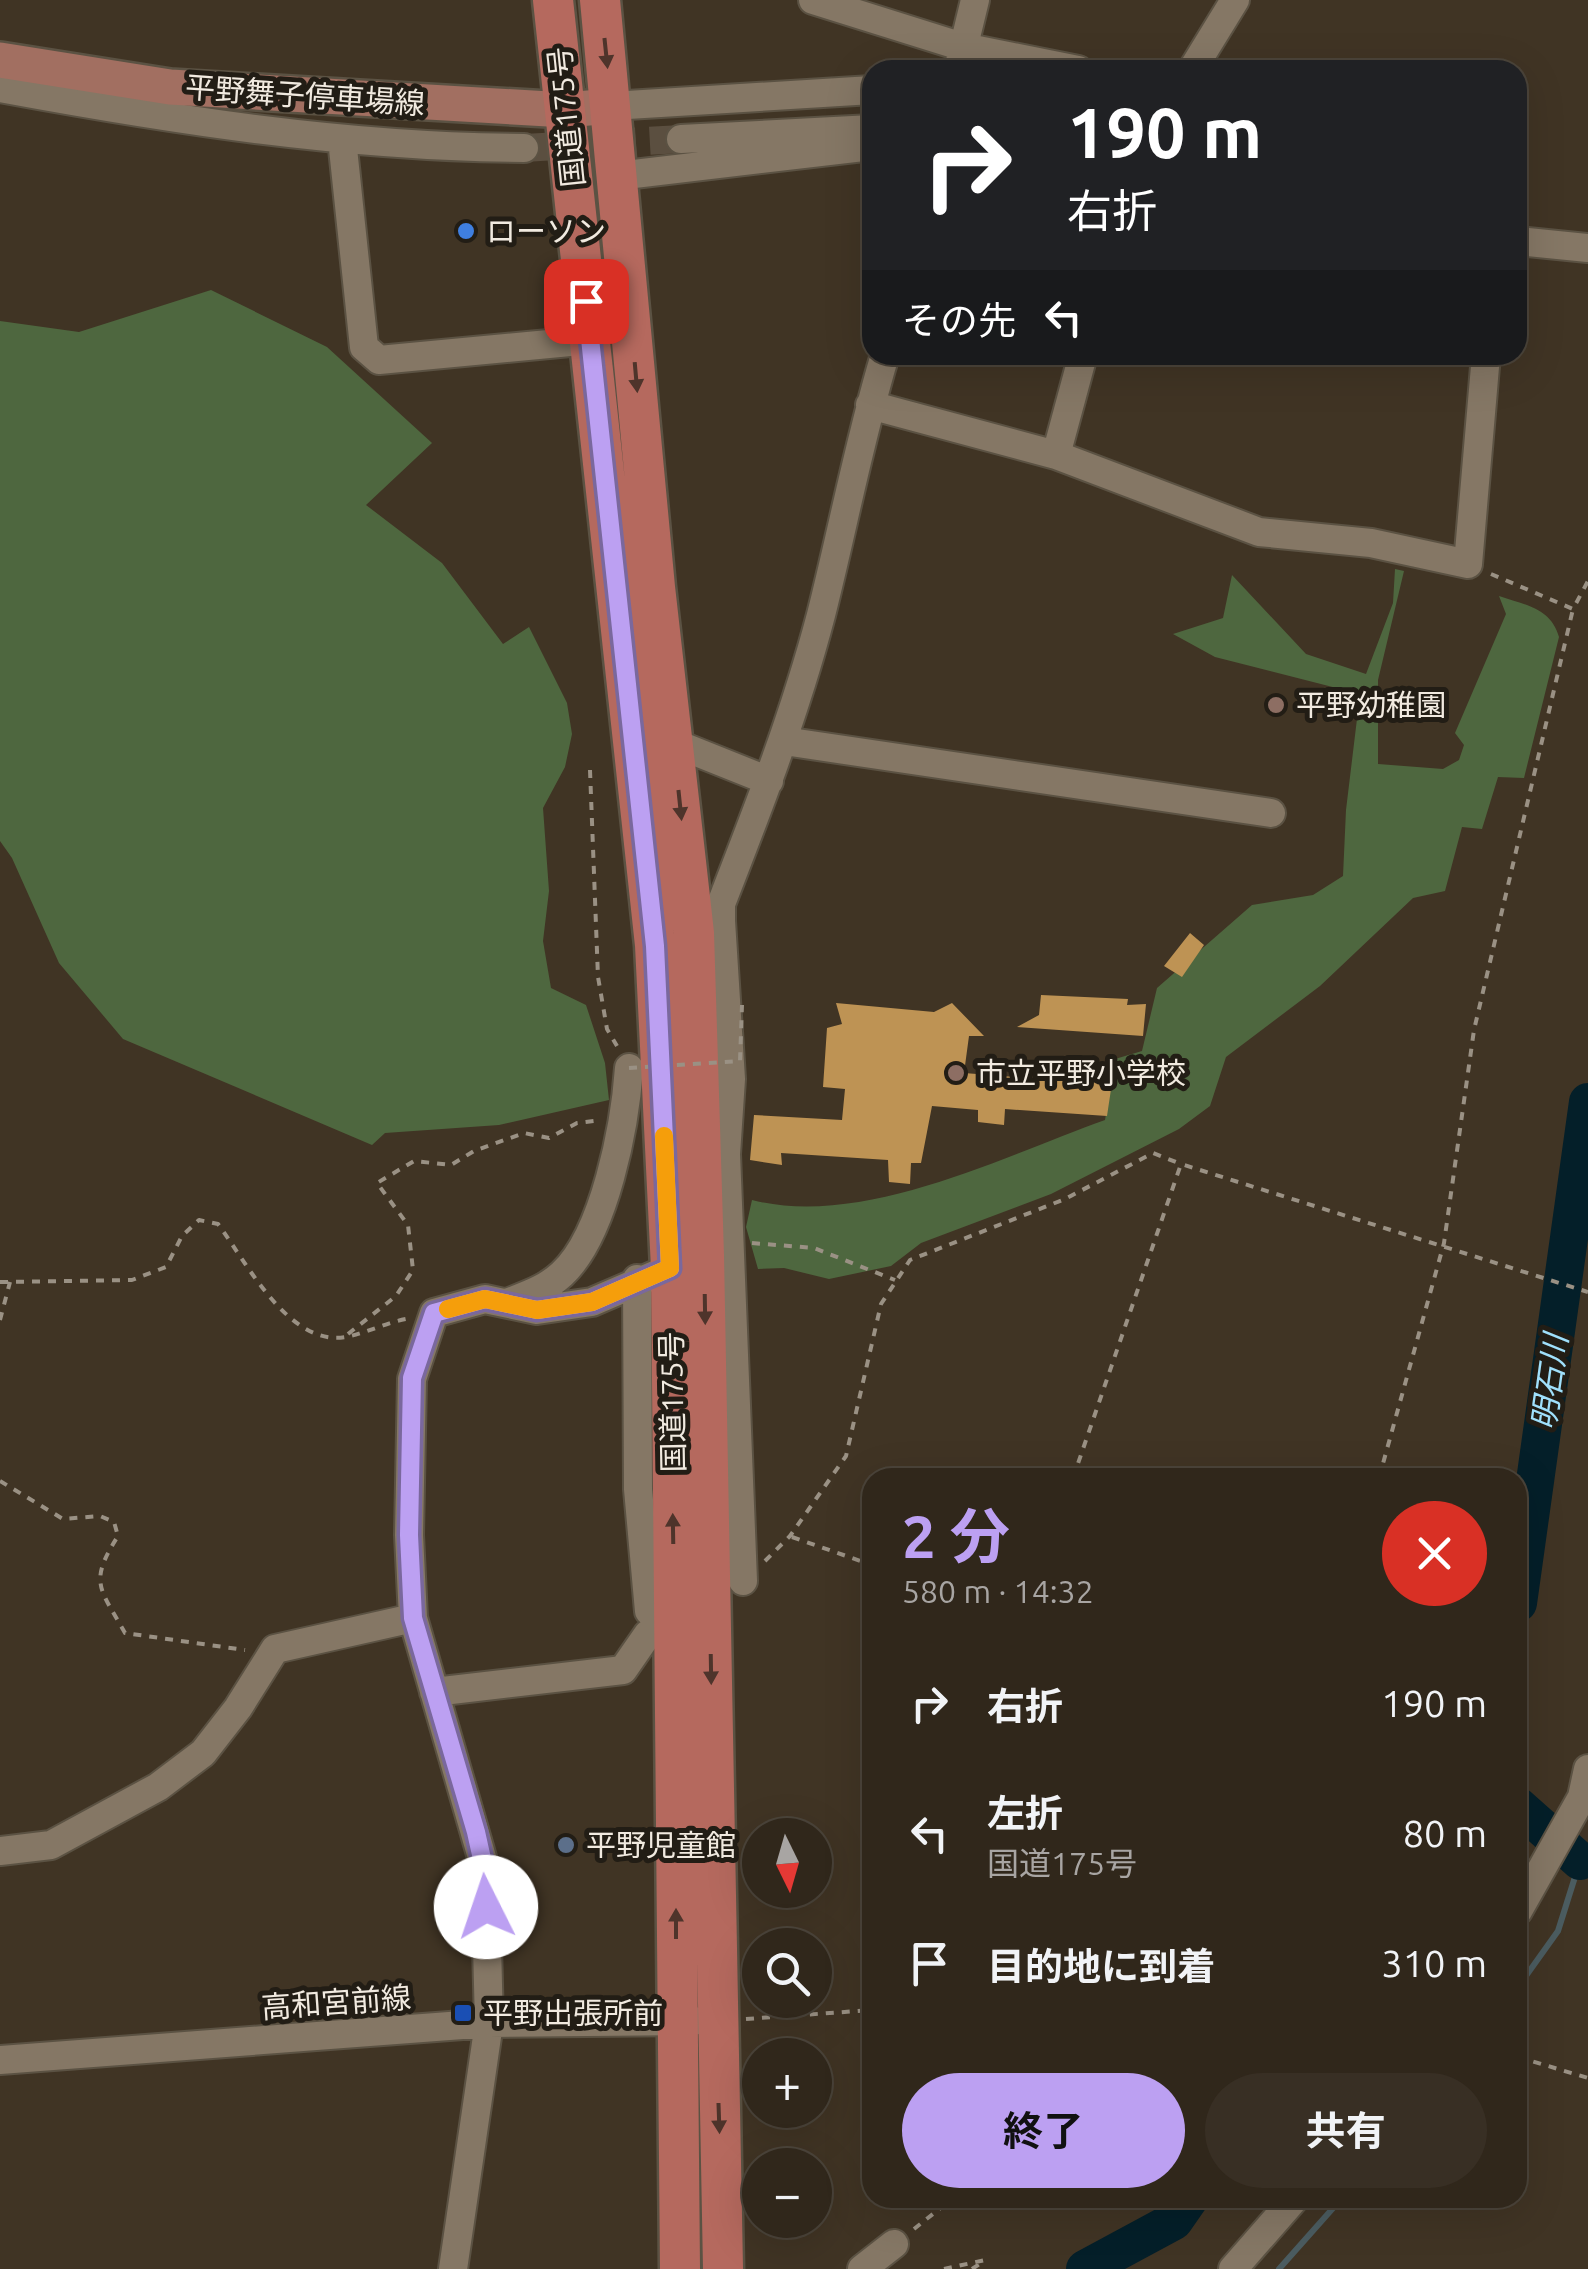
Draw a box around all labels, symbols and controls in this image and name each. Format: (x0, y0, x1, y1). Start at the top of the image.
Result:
one-way arrow (598, 38, 614, 69)
street label: 国道175号 (542, 45, 590, 189)
street label: 平野舞子停車場線 (184, 70, 426, 120)
text: 190 m (1067, 93, 1262, 171)
icon: right (902, 100, 1032, 230)
text: 右折 (1067, 185, 1157, 236)
place label: ローソン (486, 214, 606, 248)
marker: ローソン (455, 220, 477, 242)
pin (544, 259, 629, 344)
icon: arrive (559, 274, 614, 329)
icon: left (1036, 290, 1091, 345)
text: その先 (902, 299, 1016, 341)
one-way arrow (628, 362, 644, 394)
place label: 平野幼稚園 (1296, 688, 1446, 722)
marker: 平野幼稚園 (1265, 694, 1287, 716)
one-way arrow (673, 790, 689, 821)
place label: 市立平野小学校 (976, 1056, 1186, 1090)
marker: 市立平野小学校 (945, 1062, 967, 1084)
one-way arrow (698, 1294, 714, 1326)
water label: 明石川 (1524, 1329, 1574, 1432)
street label: 国道175号 (654, 1331, 690, 1473)
button: close (1382, 1501, 1487, 1606)
text: 2 分 (902, 1502, 1010, 1569)
one-way arrow (665, 1512, 681, 1544)
text: 580 m · 14:32 (902, 1573, 1094, 1609)
one-way arrow (703, 1654, 719, 1686)
icon: right (902, 1676, 957, 1731)
text: 190 m (1381, 1682, 1487, 1724)
text: 右折 (987, 1685, 1063, 1727)
text: 左折 (987, 1792, 1063, 1834)
icon: left (902, 1806, 957, 1861)
text: 80 m (1403, 1812, 1487, 1854)
north arrow (742, 1818, 832, 1908)
map controls (742, 1818, 832, 2238)
place label: 平野児童館 (586, 1828, 736, 1862)
marker: 平野児童館 (555, 1834, 577, 1856)
text: 国道175号 (987, 1845, 1137, 1881)
position arrow (434, 1855, 538, 1959)
one-way arrow (668, 1907, 684, 1939)
button: search (742, 1928, 832, 2018)
icon: arrive (902, 1936, 957, 1991)
text: 310 m (1381, 1942, 1487, 1984)
text: 目的地に到着 (987, 1945, 1215, 1987)
street label: 高和宮前線 (260, 1980, 412, 2024)
place label: 平野出張所前 (483, 1996, 663, 2030)
marker: 平野出張所前 (452, 2002, 474, 2024)
button: + (742, 2038, 832, 2128)
button: 終了 (902, 2073, 1185, 2188)
button: 共有 (1205, 2073, 1487, 2188)
one-way arrow (711, 2103, 727, 2135)
button: − (742, 2148, 832, 2238)

